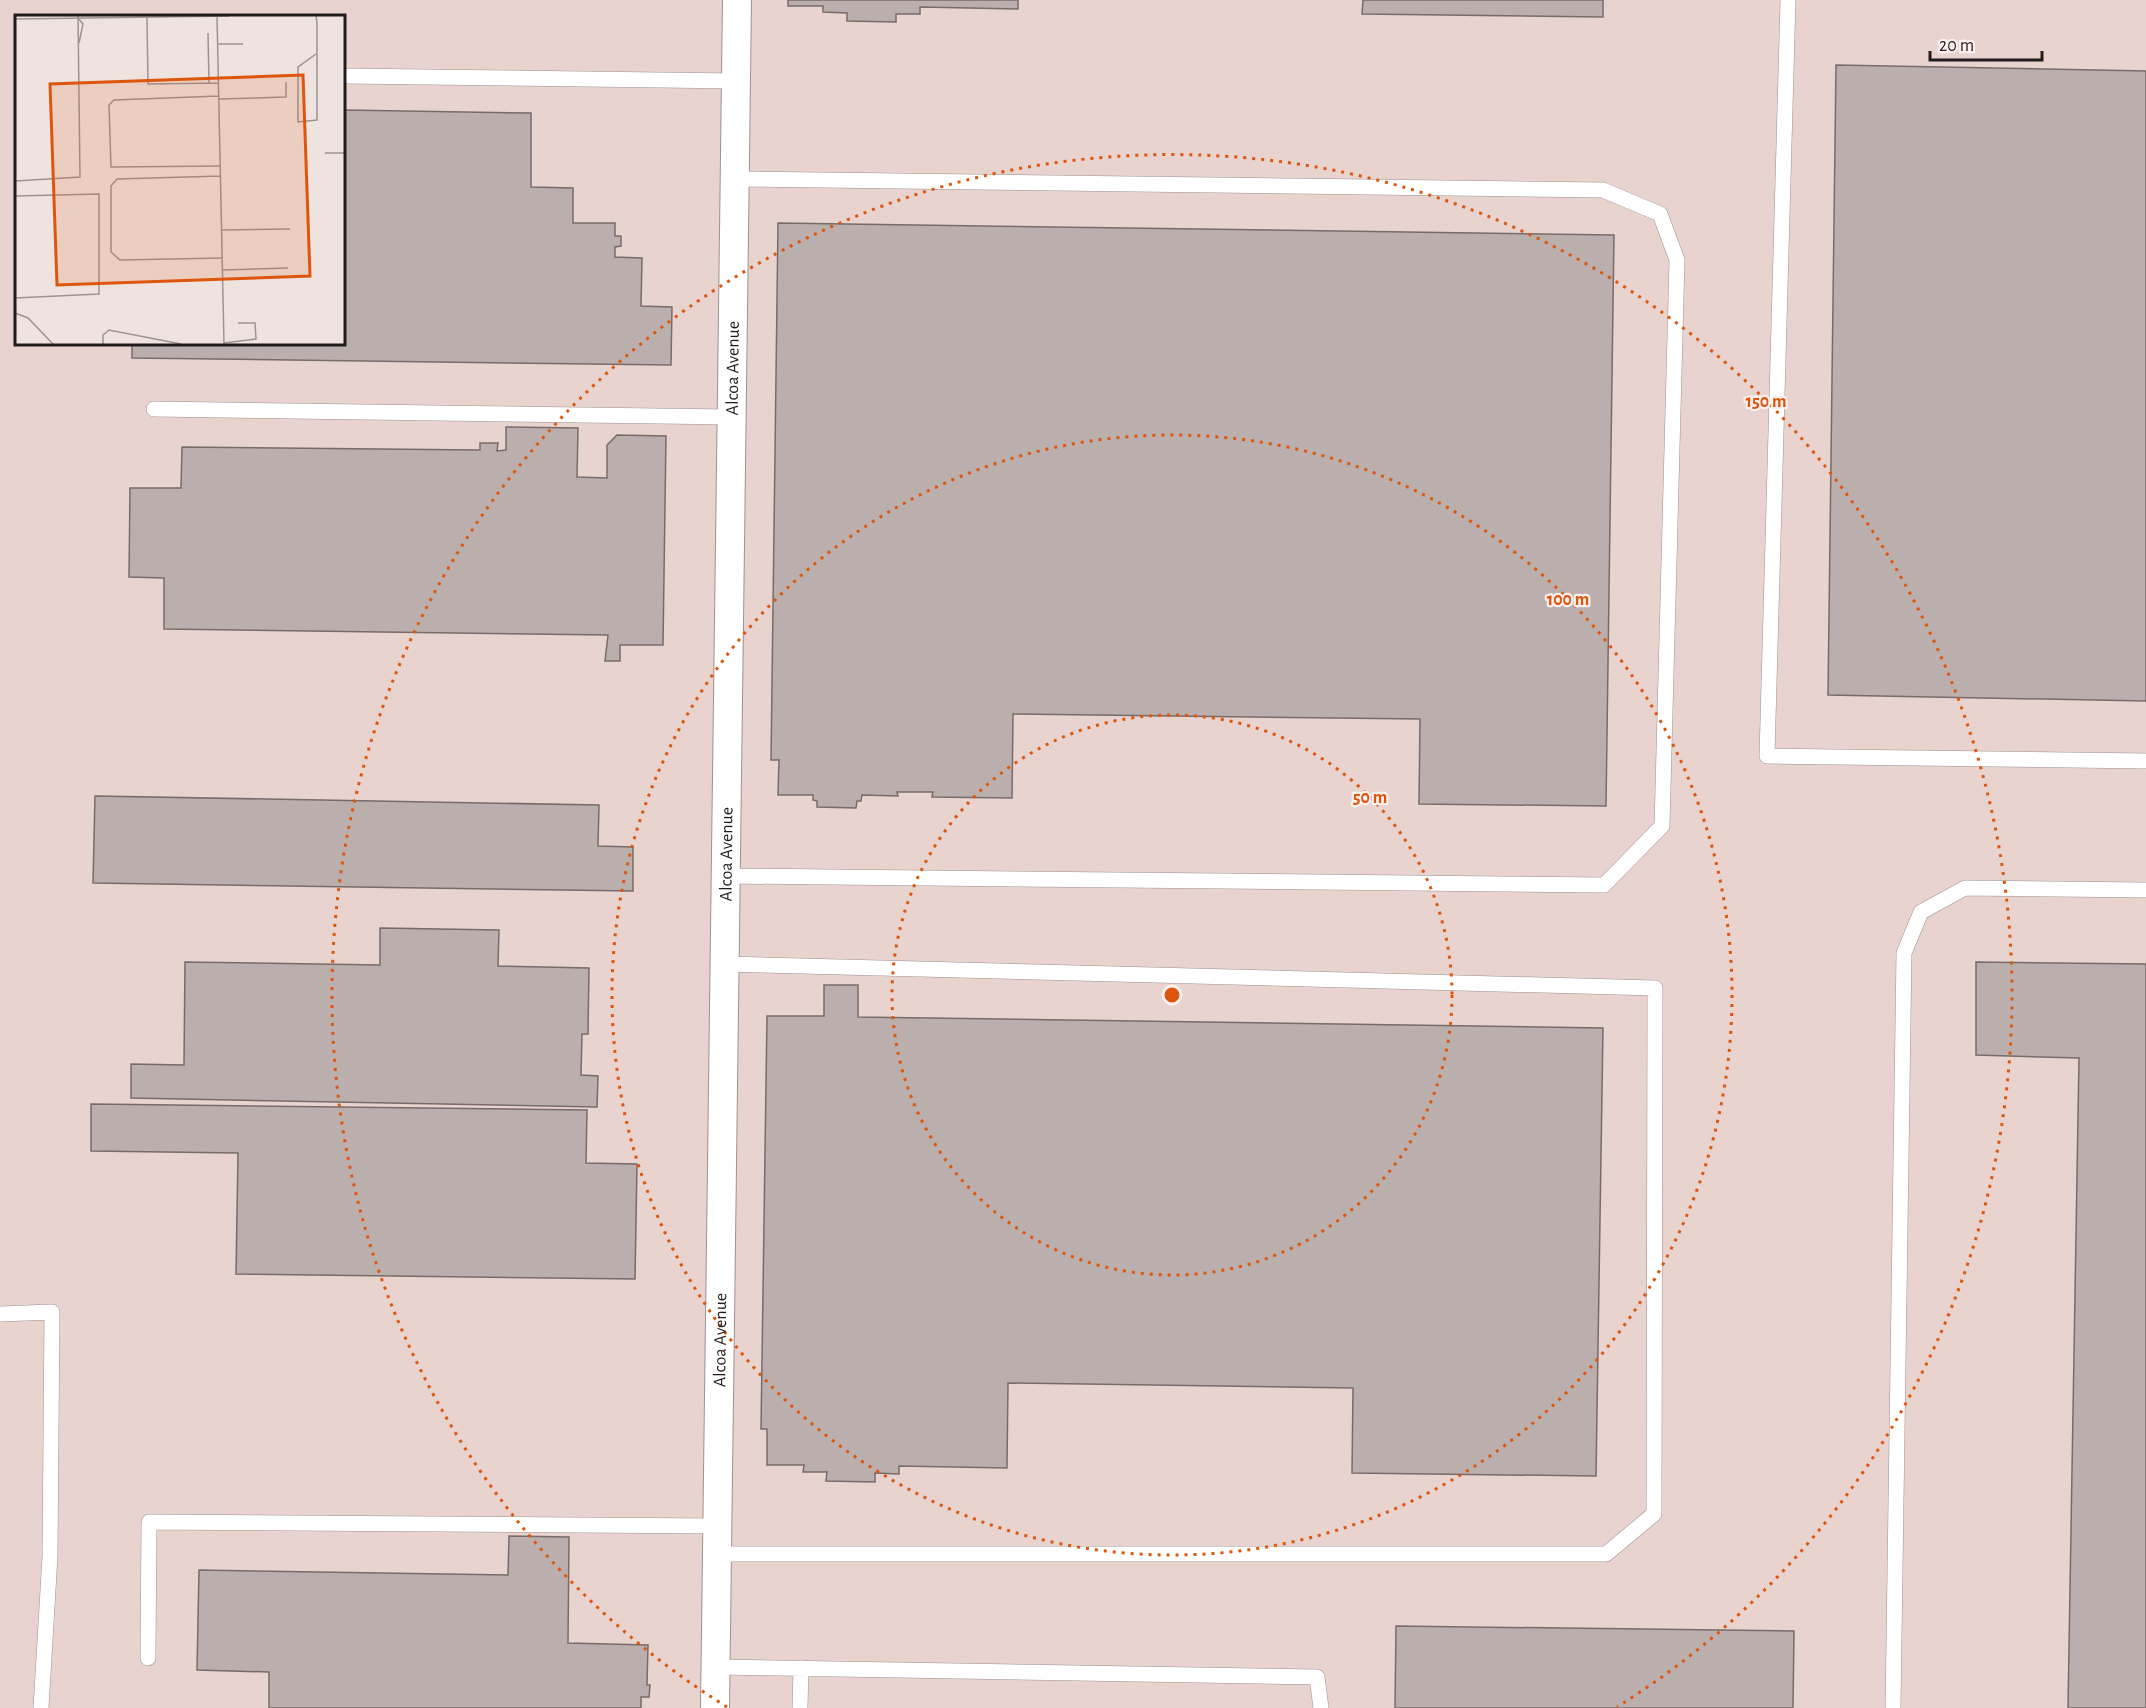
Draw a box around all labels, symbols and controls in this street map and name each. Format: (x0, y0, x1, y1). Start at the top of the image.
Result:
inset map (15, 15, 345, 345)
scale bar (1930, 24, 2042, 62)
text: 20 m (1939, 37, 1974, 55)
street label: Alcoa Avenue (724, 321, 743, 415)
text: 150 m (1746, 393, 1786, 411)
text: 100 m (1547, 591, 1589, 609)
text: 50 m (1353, 789, 1387, 807)
street label: Alcoa Avenue (717, 807, 737, 901)
centre of rings (1162, 985, 1182, 1005)
street label: Alcoa Avenue (711, 1293, 730, 1387)

